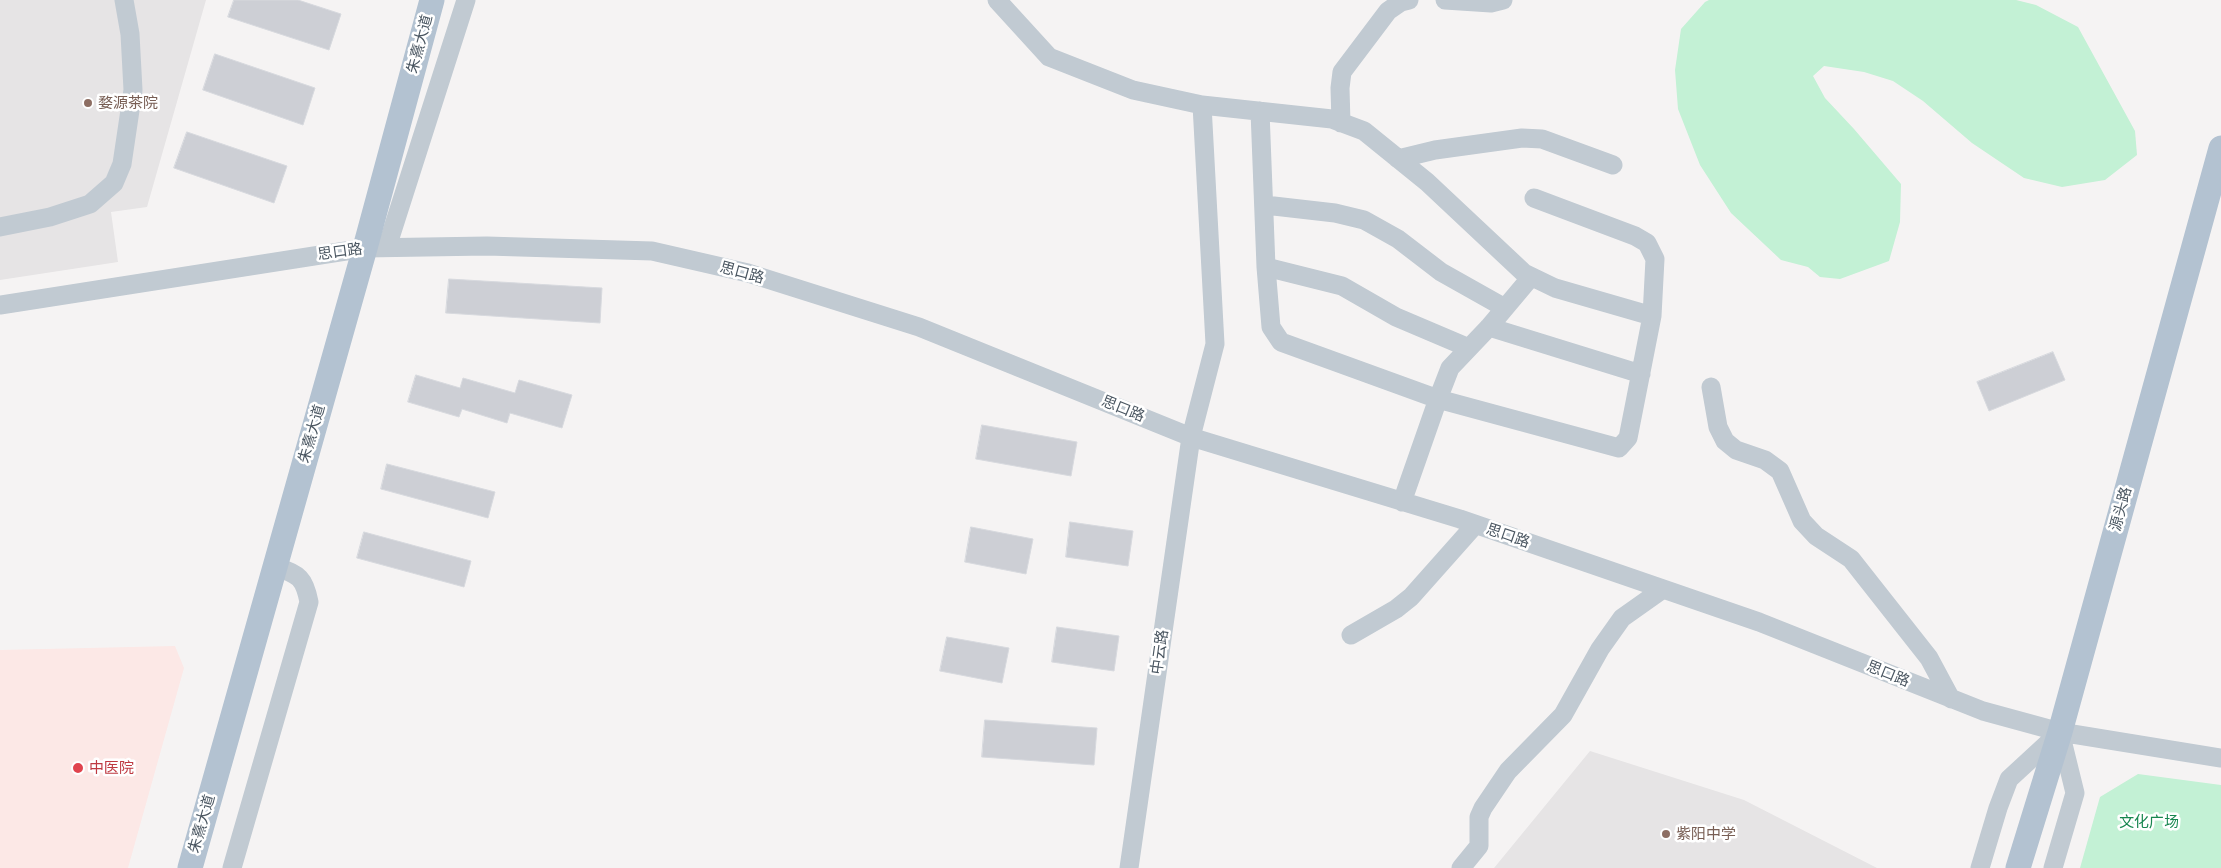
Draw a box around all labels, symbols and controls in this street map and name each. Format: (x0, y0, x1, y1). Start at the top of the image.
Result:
street label: 朱熹大道 (404, 13, 436, 75)
place label: 婺源茶院 (98, 94, 158, 112)
marker: 婺源茶院 (82, 97, 94, 109)
street label: 思口路 (316, 240, 364, 264)
street label: 思口路 (718, 258, 766, 288)
street label: 思口路 (1099, 392, 1147, 426)
street label: 朱熹大道 (295, 403, 329, 465)
street label: 源头路 (2106, 485, 2136, 533)
street label: 思口路 (1484, 520, 1532, 552)
street label: 中云路 (1148, 628, 1172, 676)
street label: 思口路 (1864, 657, 1912, 691)
place label: 中医院 (89, 759, 134, 777)
marker: 中医院 (71, 761, 85, 775)
street label: 朱熹大道 (185, 793, 219, 855)
park label: 文化广场 (2119, 813, 2179, 831)
place label: 紫阳中学 (1676, 825, 1736, 843)
marker: 紫阳中学 (1660, 828, 1672, 840)

